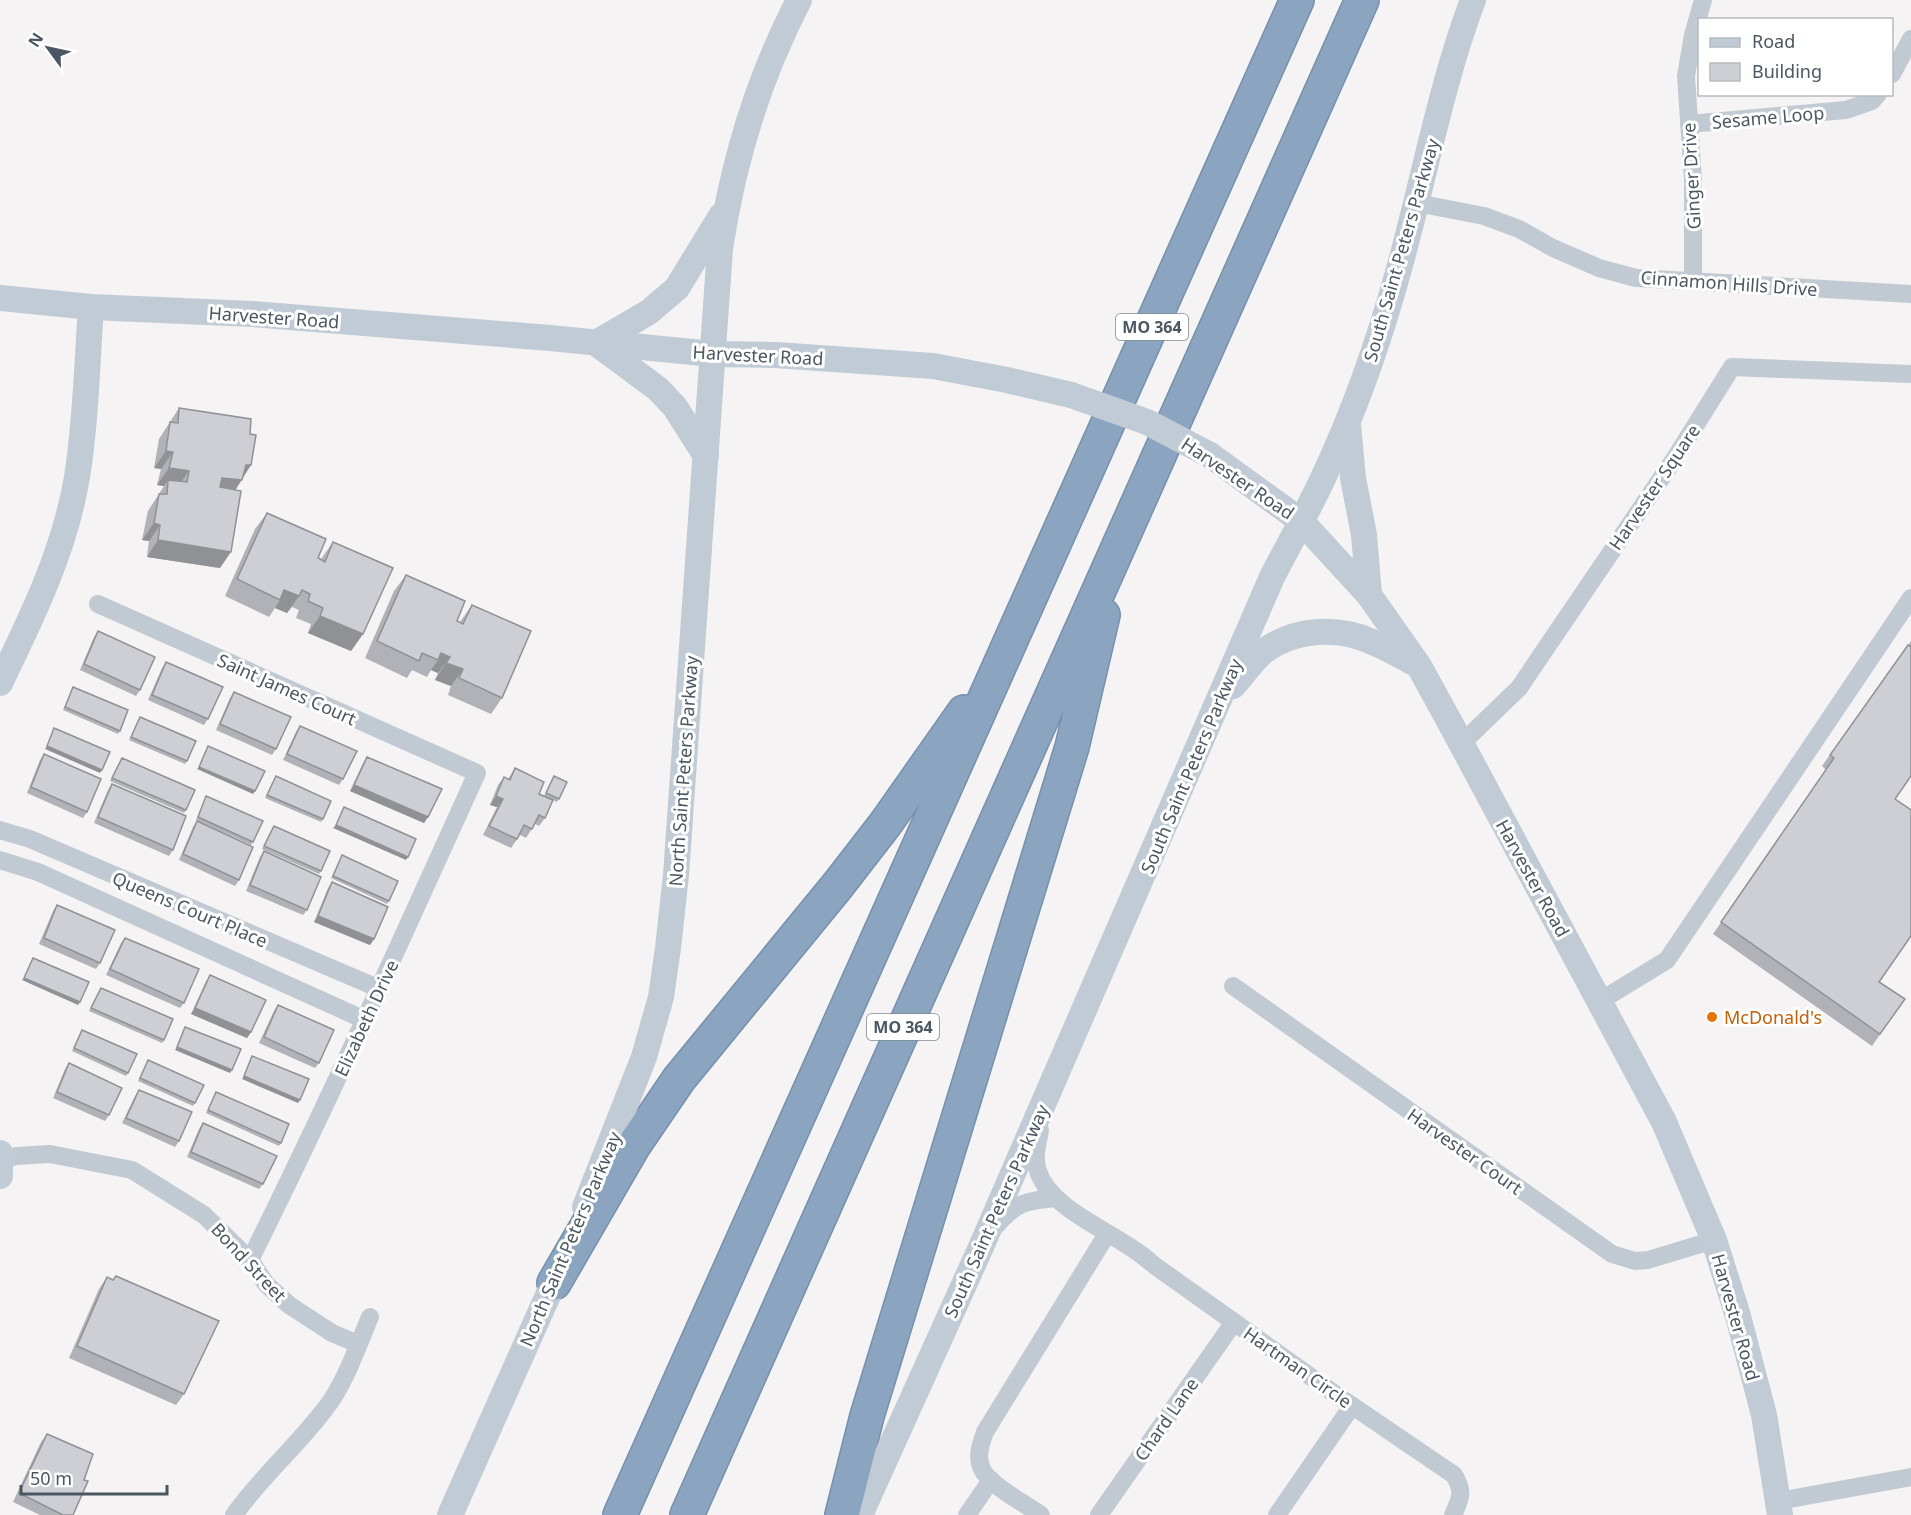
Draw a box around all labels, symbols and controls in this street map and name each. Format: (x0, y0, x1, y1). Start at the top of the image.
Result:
north arrow (18, 18, 78, 78)
legend (1698, 18, 1893, 96)
text: N (23, 28, 48, 51)
text: Road (1752, 29, 1795, 53)
text: Building (1752, 59, 1822, 83)
street label: Sesame Loop (1711, 100, 1825, 134)
street label: Ginger Drive (1676, 122, 1706, 230)
street label: South Saint Peters Parkway (1358, 135, 1445, 364)
street label: Cinnamon Hills Drive (1640, 265, 1818, 301)
street label: Harvester Road (208, 300, 340, 334)
road number: MO 364 (1116, 314, 1188, 340)
street label: Harvester Road (692, 340, 824, 370)
street label: Harvester Square (1603, 419, 1705, 555)
street label: Harvester Road (1177, 431, 1299, 525)
street label: Saint James Court (214, 648, 361, 731)
street label: North Saint Peters Parkway (663, 654, 703, 887)
street label: South Saint Peters Parkway (1135, 654, 1247, 877)
street label: Harvester Road (1491, 815, 1575, 941)
street label: Queens Court Place (109, 865, 271, 953)
street label: Elizabeth Drive (329, 956, 403, 1080)
place label: McDonald's (1724, 1005, 1822, 1029)
marker: McDonald's (1705, 1010, 1719, 1024)
road number: MO 364 (867, 1014, 939, 1040)
street label: South Saint Peters Parkway (938, 1100, 1054, 1321)
street label: Harvester Court (1403, 1102, 1528, 1200)
street label: North Saint Peters Parkway (514, 1127, 627, 1350)
street label: Bond Street (206, 1217, 292, 1307)
street label: Harvester Road (1706, 1251, 1766, 1383)
street label: Hartman Circle (1239, 1321, 1357, 1413)
street label: Chard Lane (1129, 1373, 1203, 1465)
scale bar (21, 1458, 166, 1496)
text: 50 m (30, 1466, 72, 1490)

